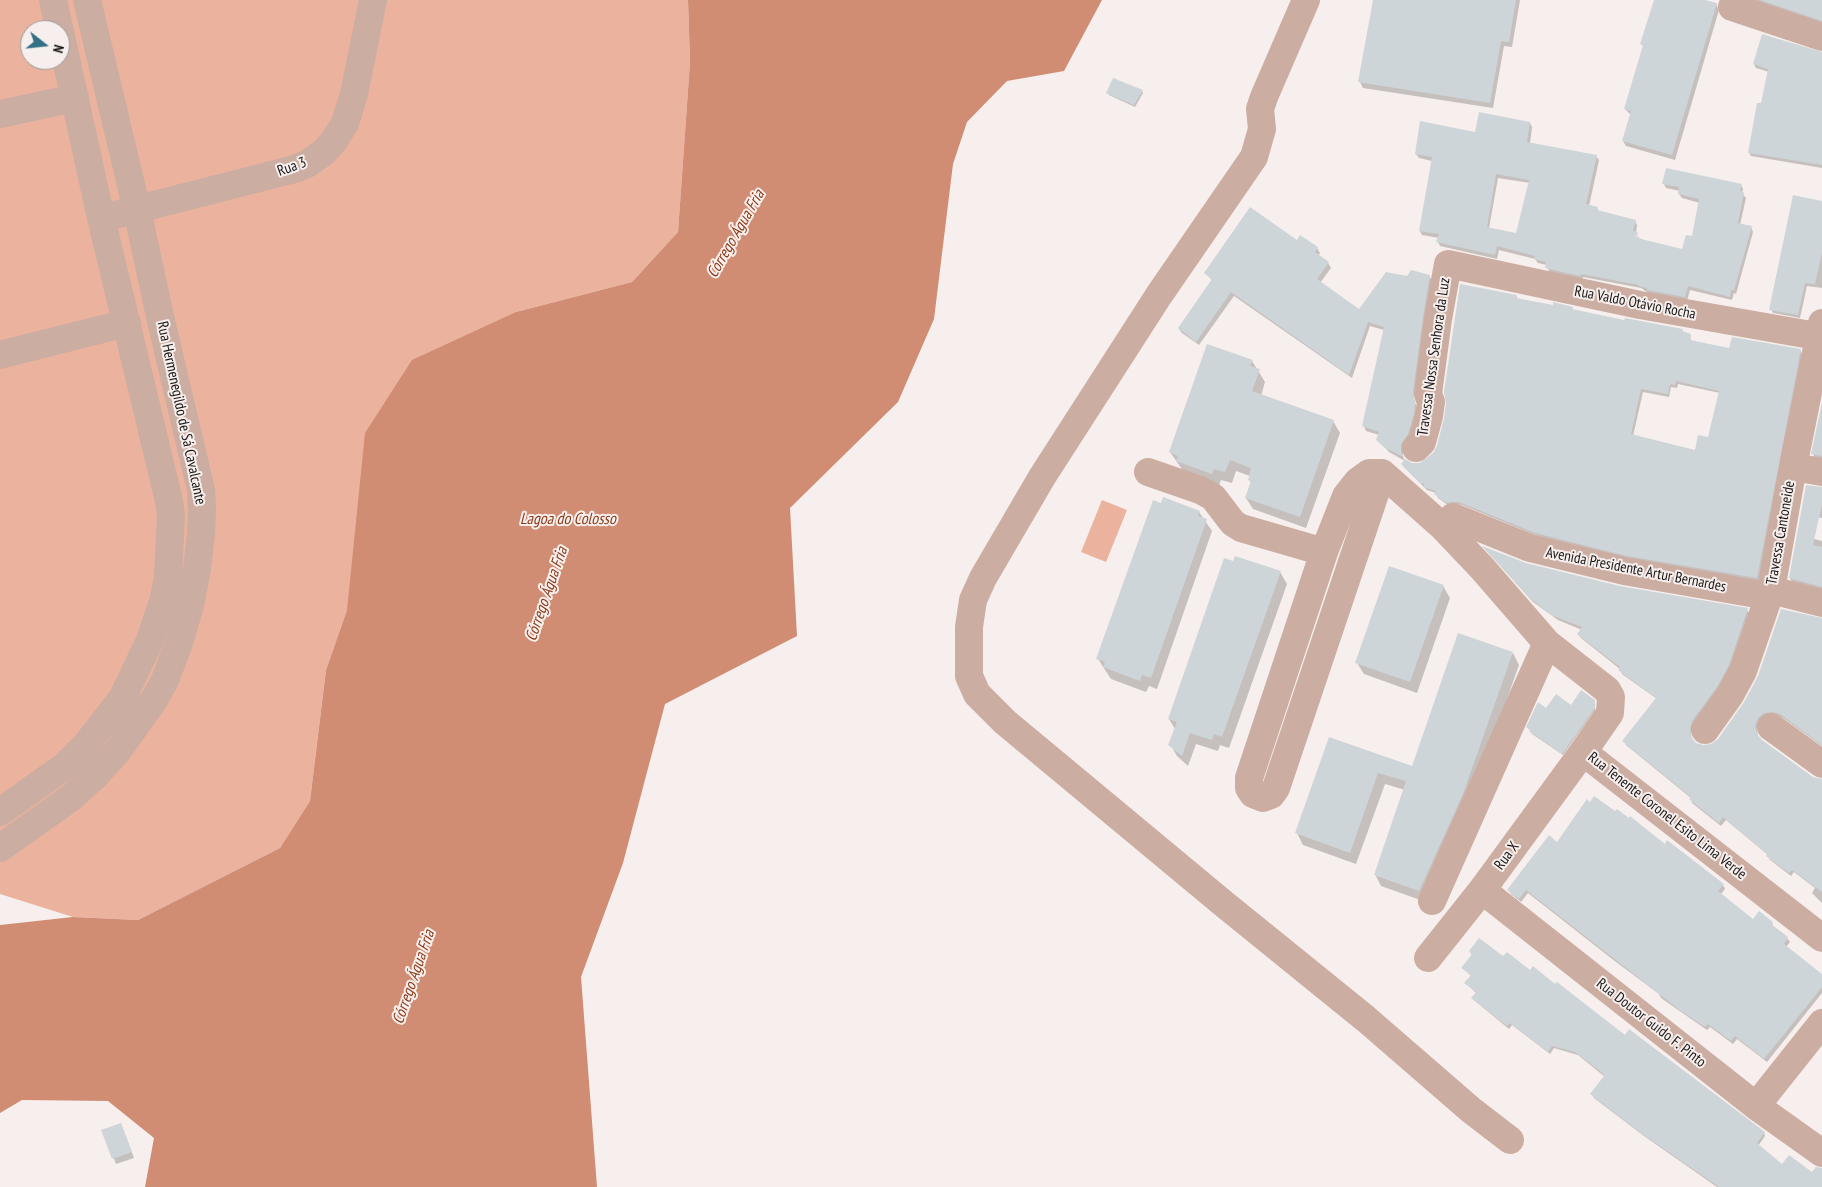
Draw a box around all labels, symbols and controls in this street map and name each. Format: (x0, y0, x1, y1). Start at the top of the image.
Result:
north arrow (20, 20, 70, 70)
text: N (49, 43, 68, 55)
street label: Rua 3 (275, 153, 309, 181)
water label: Córrego Água Fria (703, 187, 769, 281)
street label: Travessa Nossa Senhora da Luz (1414, 277, 1454, 437)
street label: Rua Valdo Otávio Rocha (1573, 282, 1697, 324)
street label: Rua Hermenegildo de Sá Cavalcante (153, 320, 209, 506)
street label: Travessa Cantoneide (1763, 480, 1799, 586)
water label: Lagoa do Colosso (520, 509, 616, 529)
water label: Córrego Água Fria (522, 544, 572, 644)
street label: Avenida Presidente Artur Bernardes (1544, 544, 1728, 596)
street label: Rua Tenente Coronel Esito Lima Verde (1584, 749, 1750, 883)
street label: Rua X (1491, 838, 1523, 874)
water label: Córrego Água Fria (389, 927, 439, 1027)
street label: Rua Doutor Guido F. Pinto (1593, 975, 1709, 1071)

